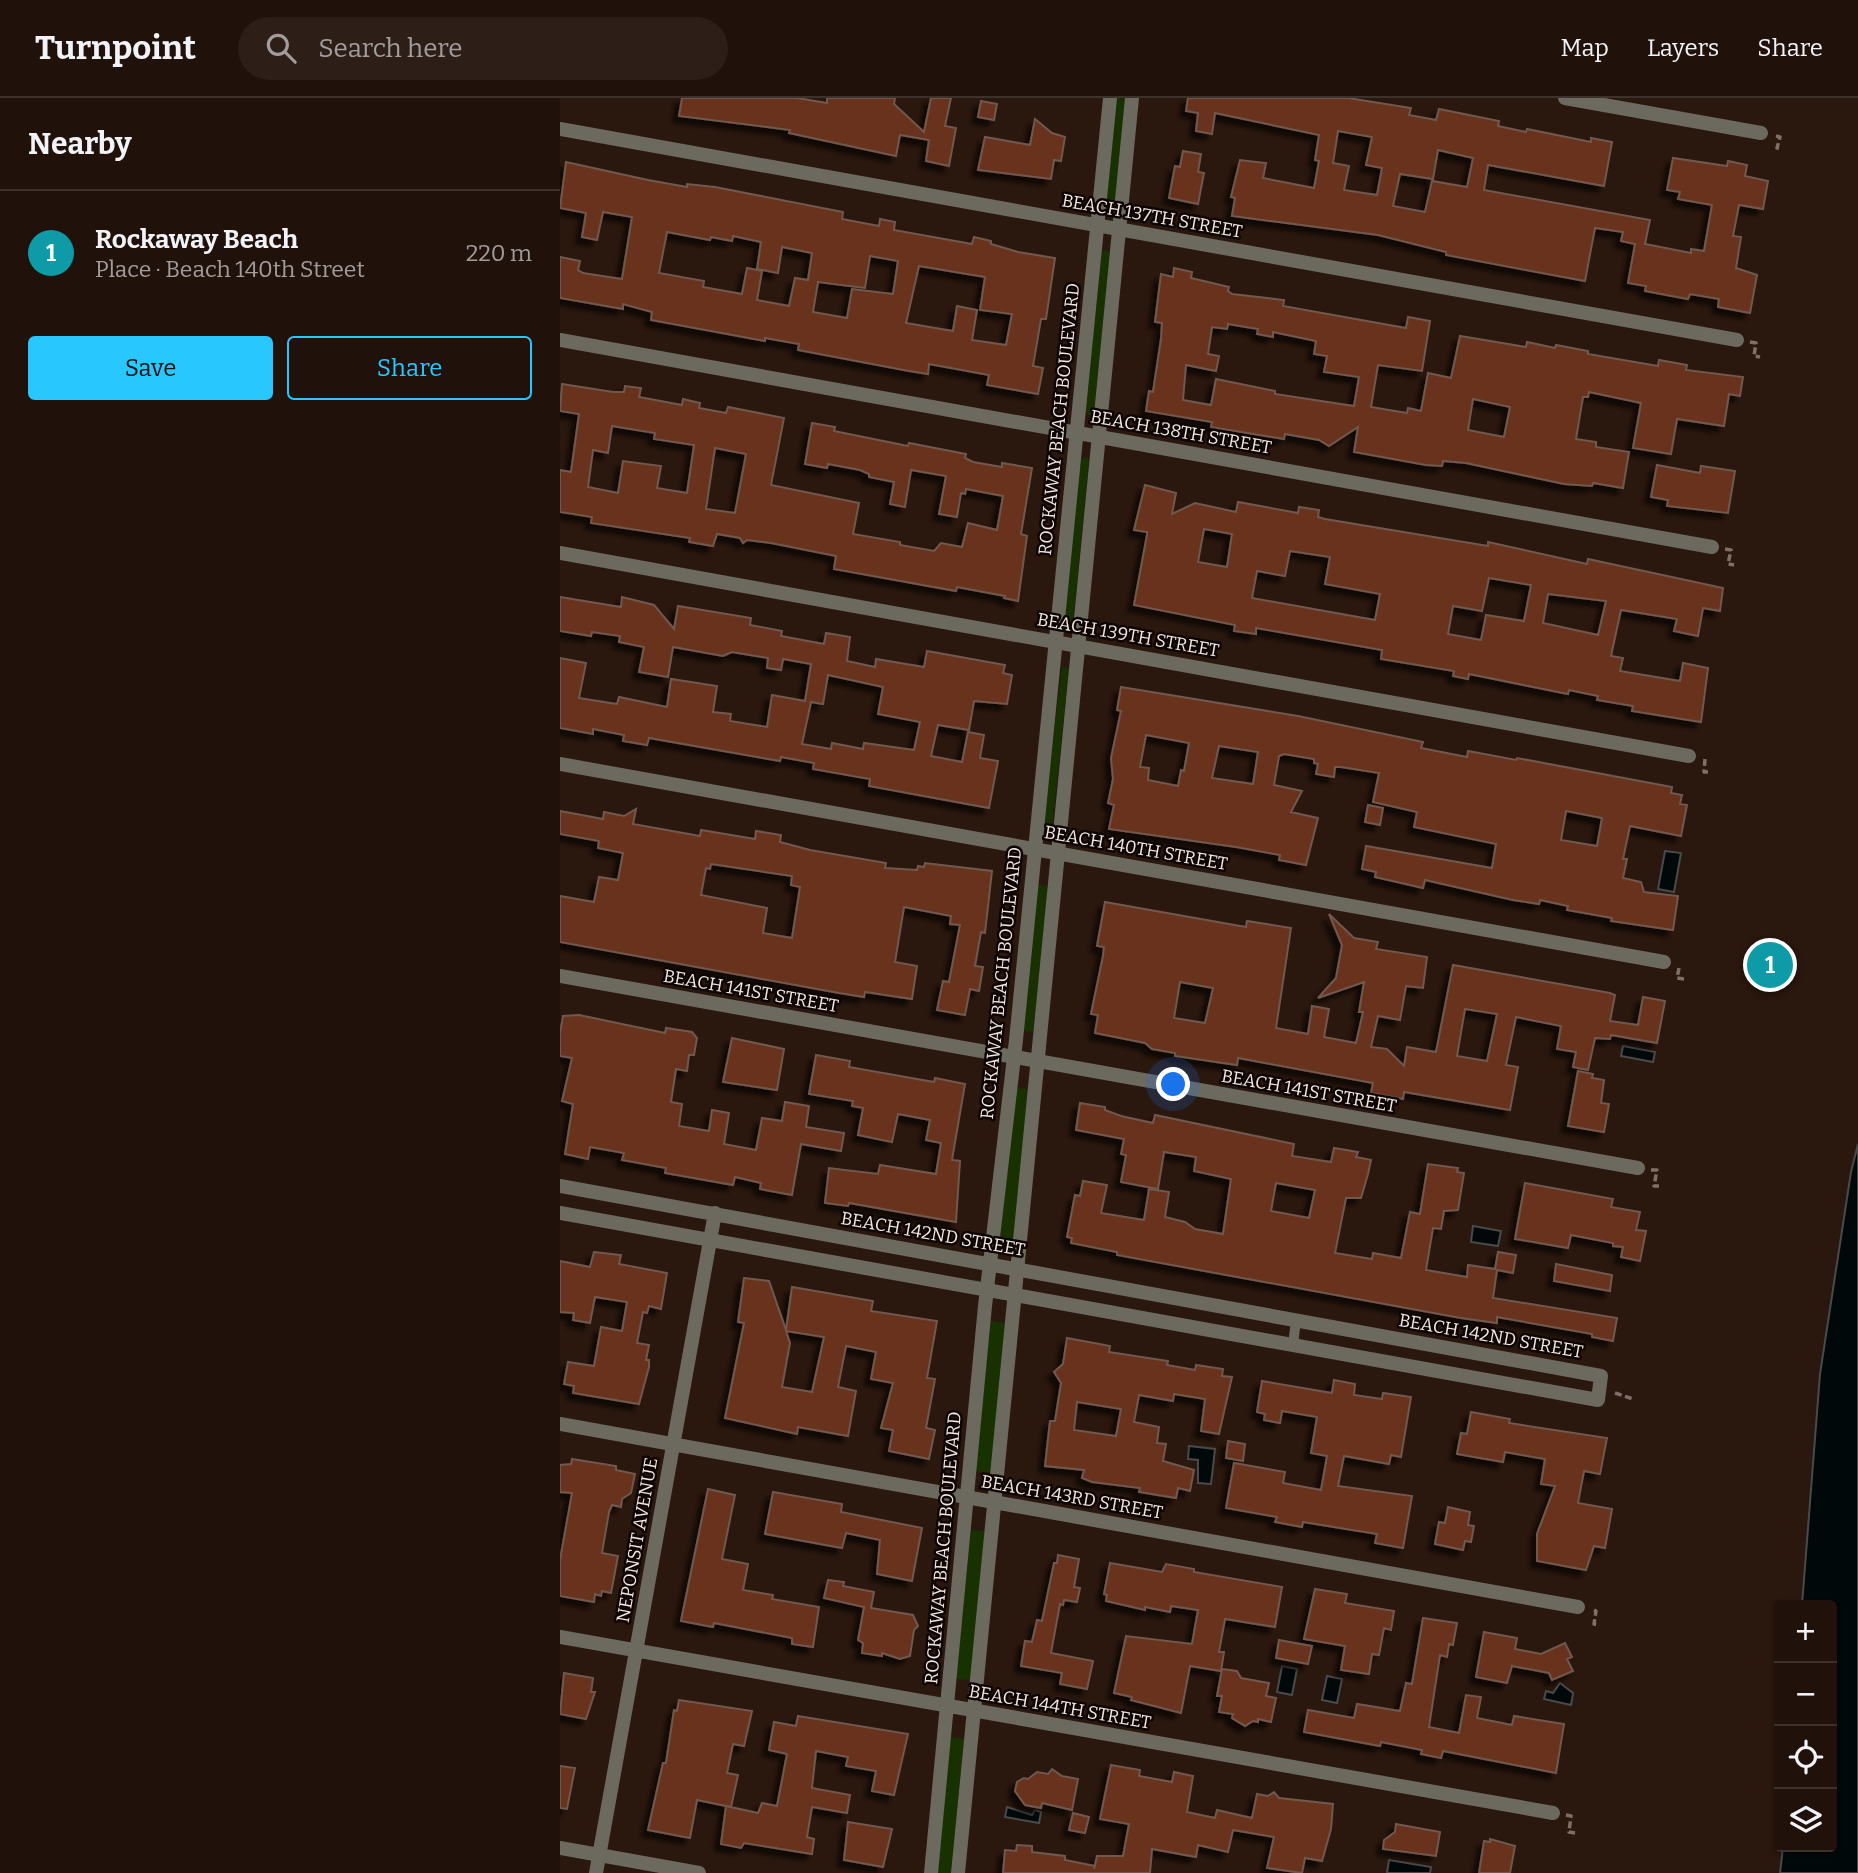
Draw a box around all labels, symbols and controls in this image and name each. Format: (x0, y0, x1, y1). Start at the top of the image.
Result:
search box (238, 17, 728, 80)
text: Turnpoint (35, 28, 196, 68)
icon: search (262, 29, 300, 67)
text: Search here (318, 33, 462, 64)
text: Map (1561, 34, 1609, 62)
text: Layers (1647, 34, 1719, 62)
text: Share (1757, 34, 1823, 62)
text: Nearby (28, 126, 132, 162)
street label: BEACH 137TH STREET (1060, 189, 1244, 243)
text: Rockaway Beach (95, 224, 298, 255)
text: 1 (46, 239, 56, 267)
text: 220 m (466, 239, 532, 267)
text: Place · Beach 140th Street (95, 255, 365, 283)
street label: ROCKAWAY BEACH BOULEVARD (1034, 282, 1084, 556)
button: Save (28, 336, 273, 400)
button: Share (287, 336, 532, 400)
street label: BEACH 138TH STREET (1089, 405, 1274, 459)
street label: BEACH 139TH STREET (1035, 608, 1221, 662)
street label: BEACH 140TH STREET (1043, 821, 1230, 875)
street label: ROCKAWAY BEACH BOULEVARD (976, 846, 1026, 1120)
pin: 1 (1747, 939, 1793, 991)
street label: BEACH 141ST STREET (662, 965, 841, 1017)
street label: BEACH 141ST STREET (1220, 1065, 1399, 1117)
your location (1156, 1067, 1190, 1101)
street label: BEACH 142ND STREET (839, 1207, 1027, 1261)
street label: BEACH 142ND STREET (1397, 1309, 1585, 1363)
street label: ROCKAWAY BEACH BOULEVARD (920, 1411, 966, 1685)
street label: NEPONSIT AVENUE (612, 1456, 662, 1624)
street label: BEACH 143RD STREET (979, 1470, 1165, 1524)
map controls (1774, 1600, 1837, 1852)
button: + (1774, 1600, 1837, 1663)
button: − (1774, 1663, 1837, 1726)
street label: BEACH 144TH STREET (967, 1680, 1153, 1734)
button: locate (1774, 1726, 1837, 1789)
button: layers (1774, 1789, 1837, 1852)

